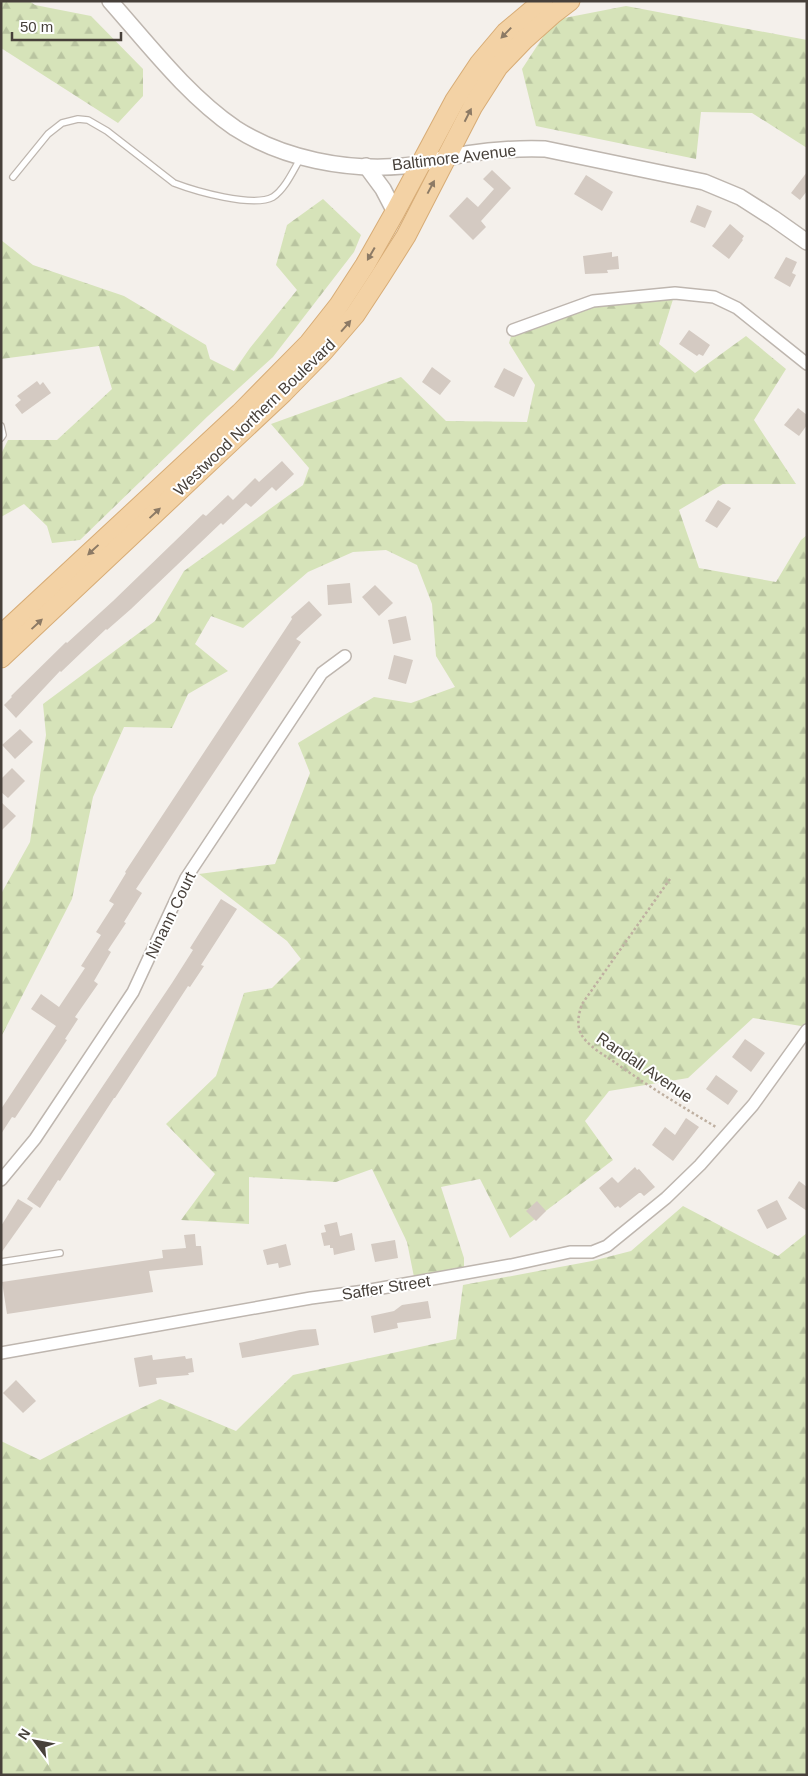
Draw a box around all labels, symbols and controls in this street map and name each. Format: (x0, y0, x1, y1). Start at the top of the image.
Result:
scale bar (12, 10, 121, 42)
text: 50 m (20, 18, 53, 35)
one-way arrow (500, 27, 512, 39)
one-way arrow (464, 108, 472, 122)
street label: Baltimore Avenue (391, 141, 517, 174)
one-way arrow (427, 180, 435, 195)
one-way arrow (367, 248, 376, 261)
one-way arrow (340, 320, 352, 332)
street label: Westwood Northern Boulevard (170, 336, 339, 499)
one-way arrow (149, 507, 161, 519)
one-way arrow (87, 544, 99, 556)
one-way arrow (30, 618, 42, 630)
street label: Ninann Court (142, 869, 199, 961)
street label: Randall Avenue (594, 1029, 696, 1106)
street label: Saffer Street (341, 1272, 432, 1303)
north arrow (10, 1716, 60, 1766)
text: N (15, 1726, 33, 1743)

